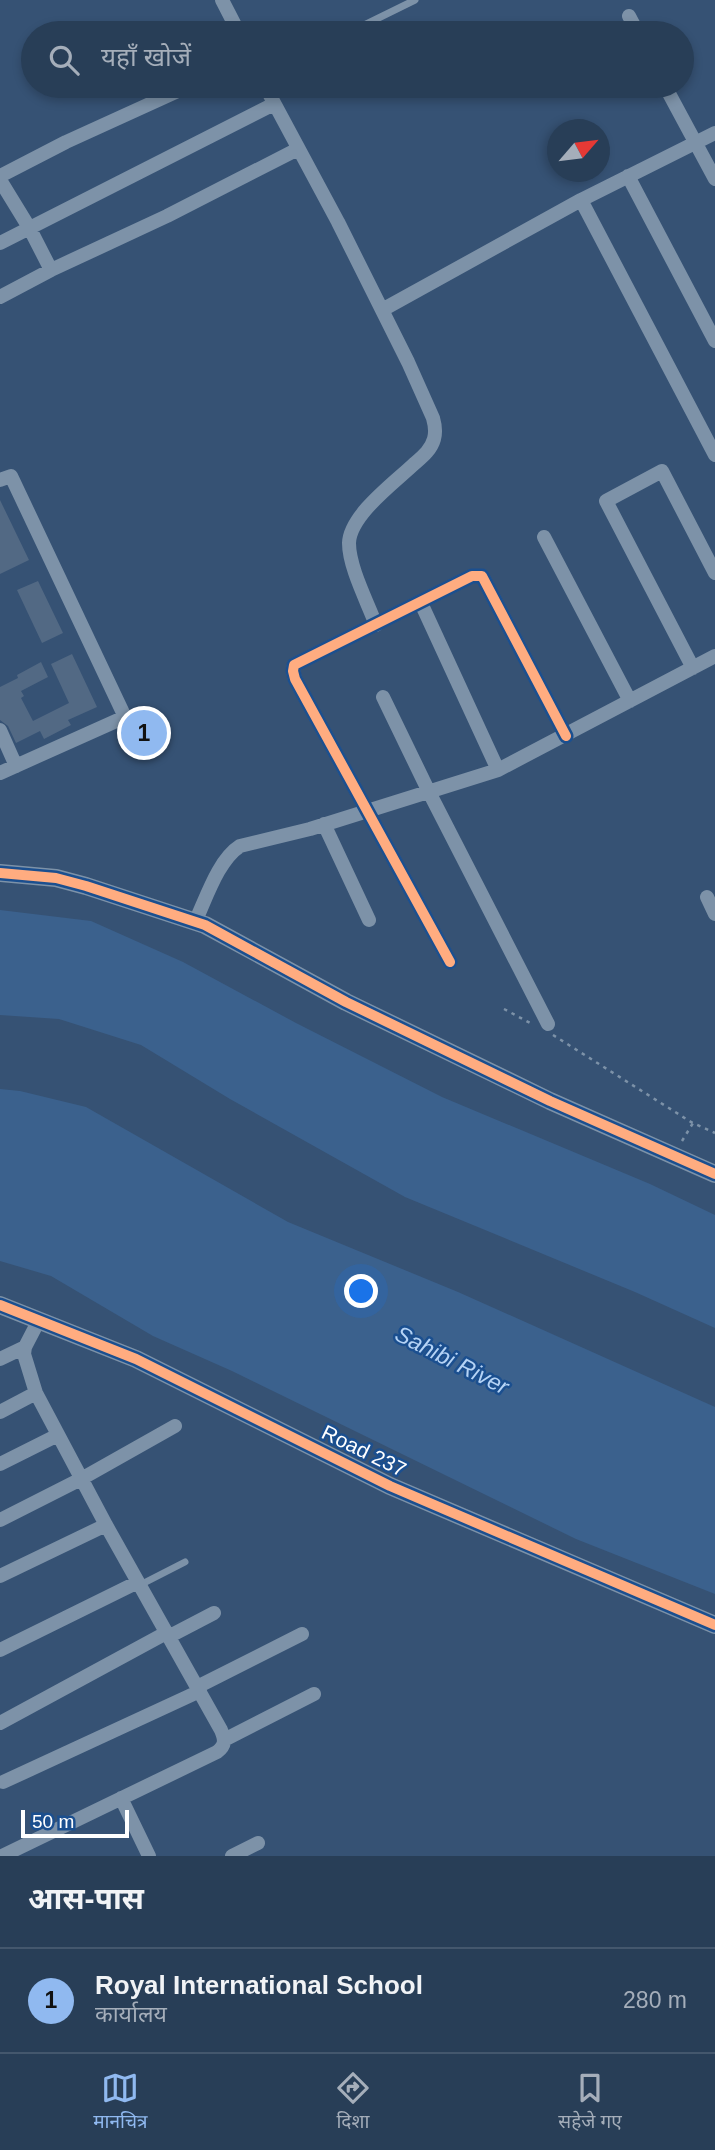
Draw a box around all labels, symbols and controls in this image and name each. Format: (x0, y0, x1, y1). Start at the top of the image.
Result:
search box (21, 21, 694, 98)
icon: search (45, 41, 83, 79)
text: यहाँ खोजें (101, 42, 191, 72)
north arrow (547, 119, 610, 182)
pin: 1 (121, 707, 167, 759)
your location (344, 1274, 378, 1308)
water label: Sahibi River (391, 1320, 514, 1400)
street label: Road 237 (318, 1420, 410, 1481)
scale bar (21, 1807, 130, 1839)
text: 50 m (32, 1811, 74, 1832)
text: आस-पास (28, 1882, 144, 1915)
text: Royal International School (95, 1970, 423, 2000)
text: 1 (45, 1987, 57, 2013)
text: 280 m (623, 1987, 687, 2013)
text: कार्यालय (95, 2001, 167, 2027)
tab: मानचित्र (93, 2069, 148, 2136)
tab: दिशा (334, 2069, 372, 2136)
tab: सहेजे गए (558, 2069, 622, 2136)

